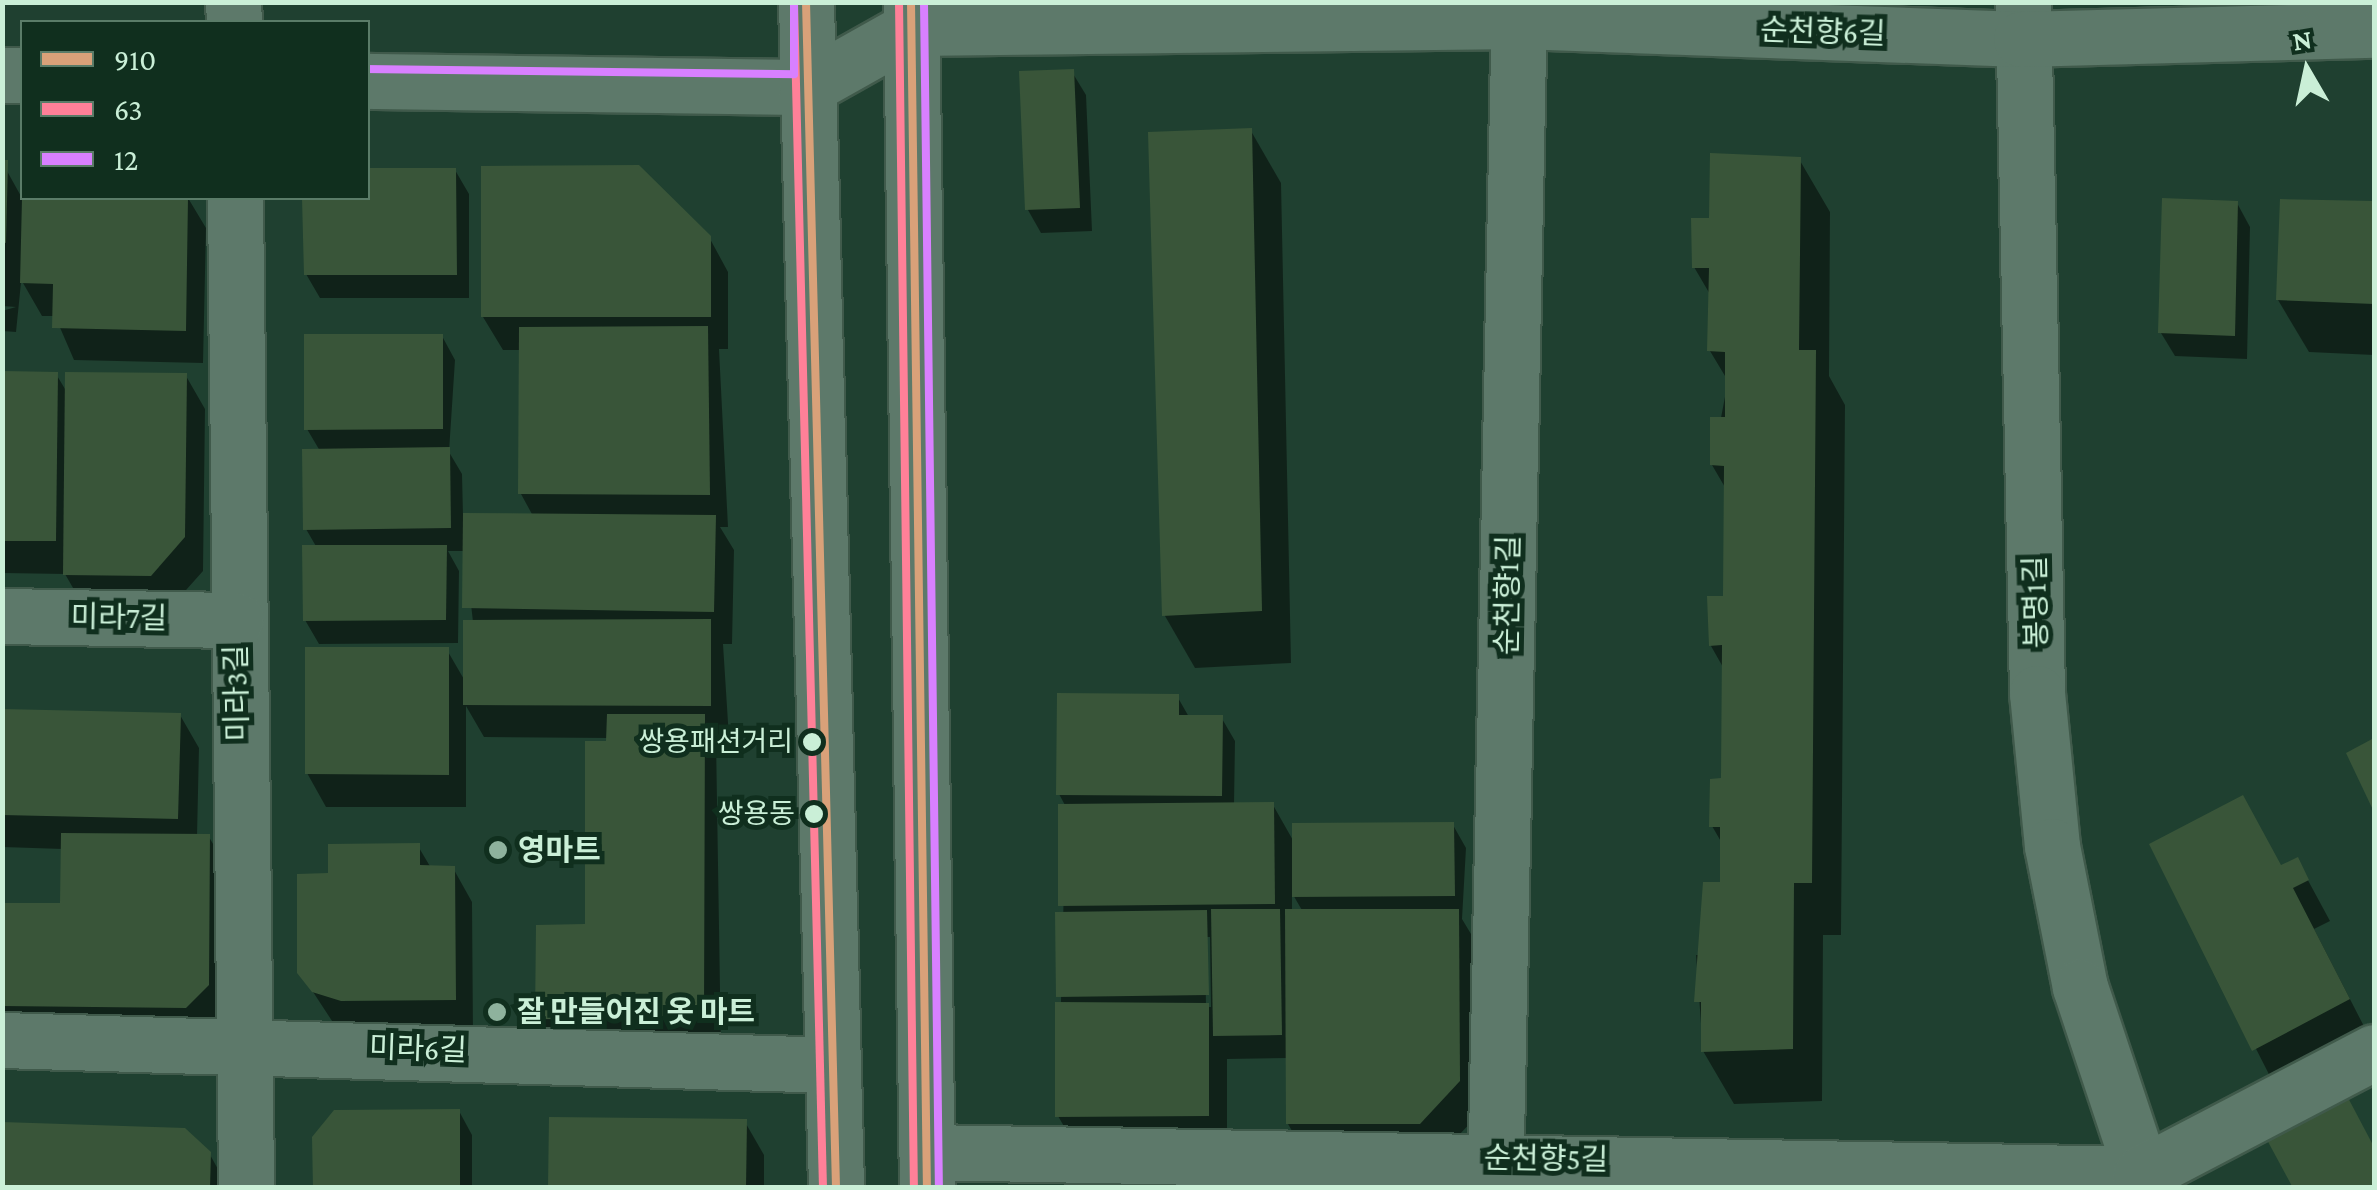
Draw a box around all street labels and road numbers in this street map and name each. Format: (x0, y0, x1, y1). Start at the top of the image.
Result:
street label: 순천향6길 (1760, 12, 1886, 52)
street label: 순천향1길 (1489, 535, 1527, 655)
street label: 봉명1길 (2017, 555, 2055, 649)
street label: 미라7길 (70, 599, 168, 637)
street label: 미라3길 (218, 644, 256, 742)
street label: 미라6길 (368, 1029, 468, 1069)
street label: 순천향5길 (1483, 1140, 1609, 1178)

